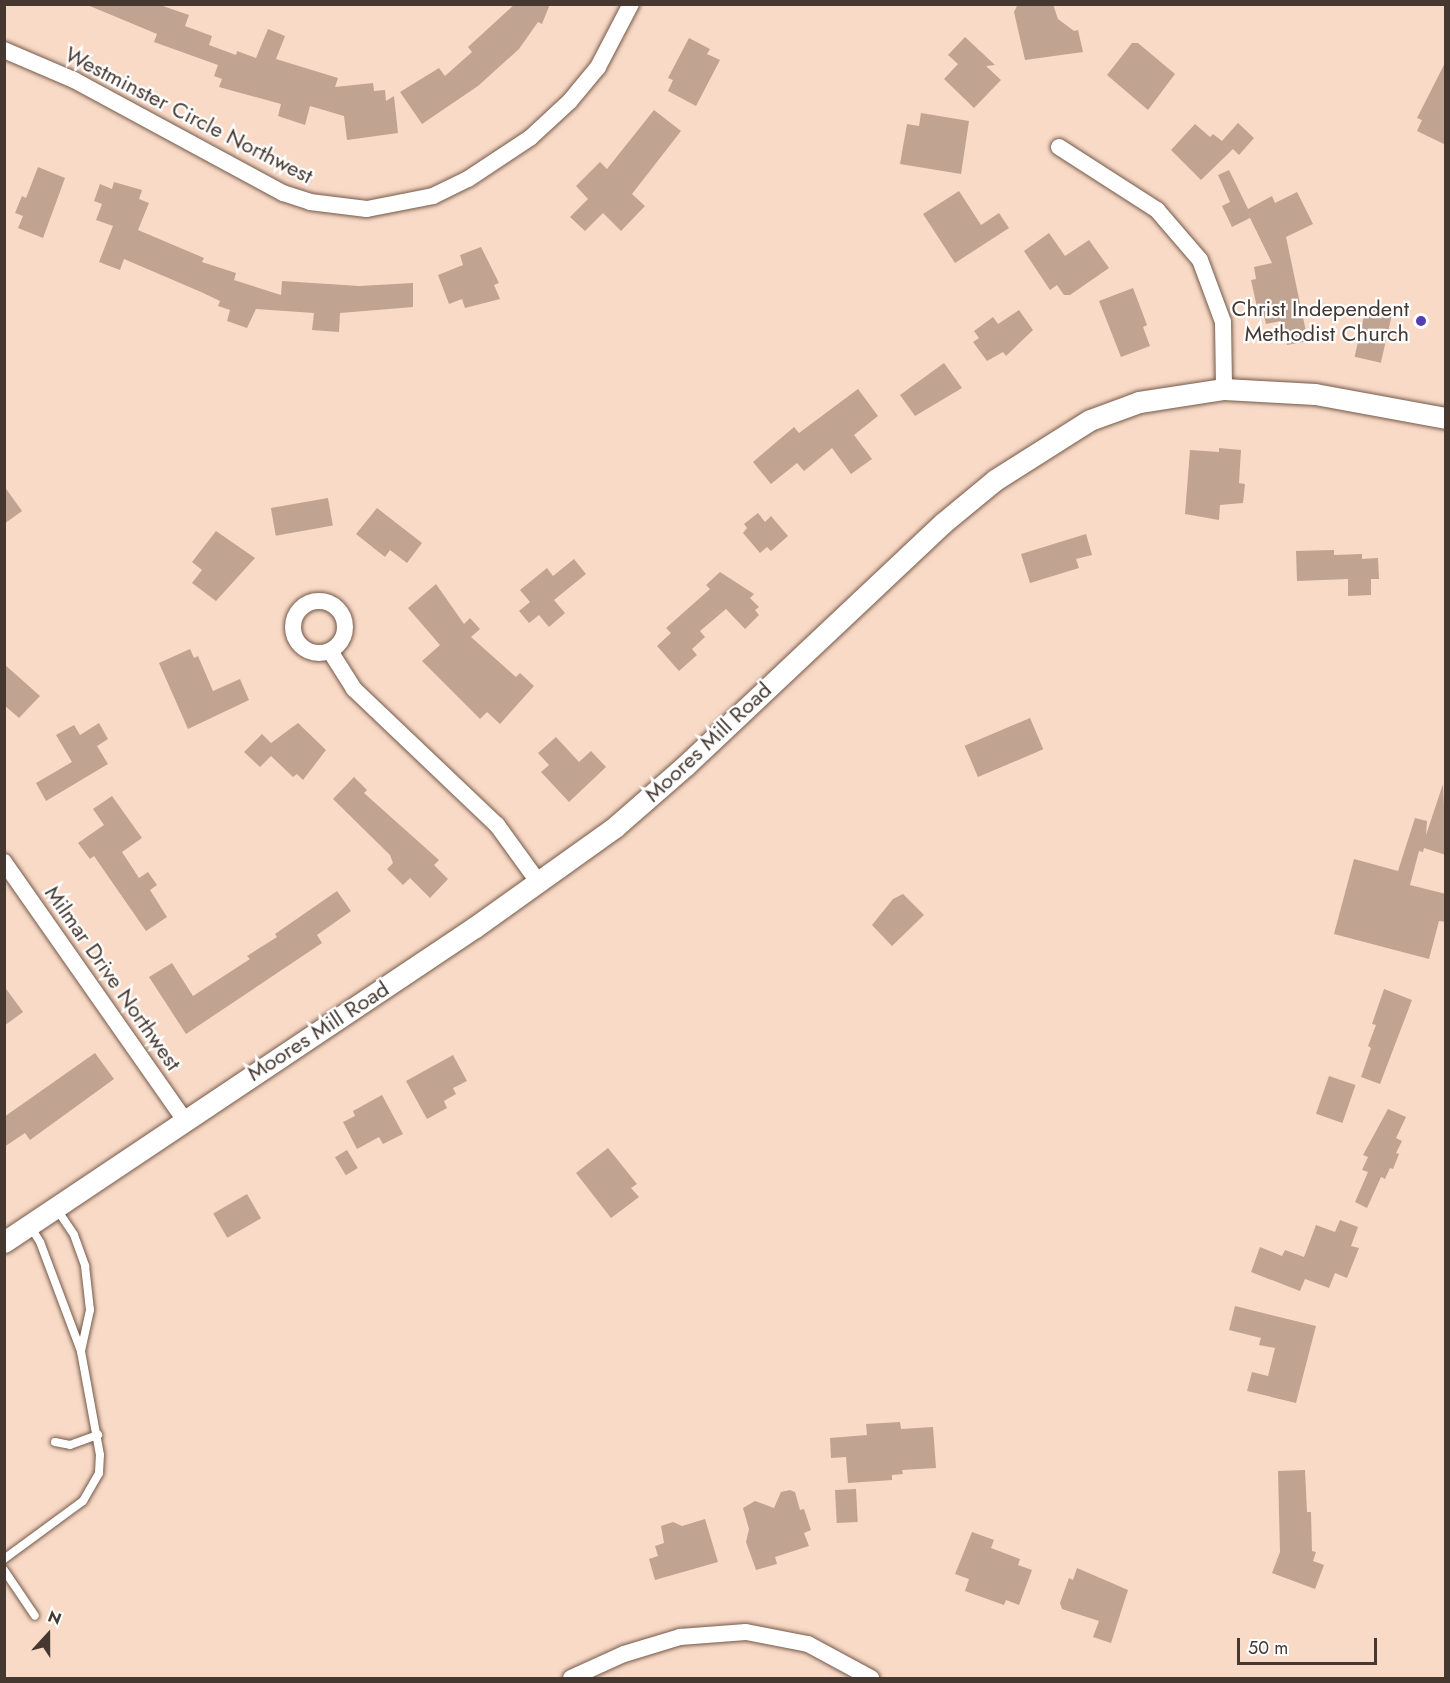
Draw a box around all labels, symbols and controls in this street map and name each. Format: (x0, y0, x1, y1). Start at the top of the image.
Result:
street label: Westminster Circle Northwest (61, 41, 317, 189)
place label: Christ Independent Methodist Church (1231, 295, 1409, 346)
marker: Christ Independent Methodist Church (1414, 314, 1428, 328)
street label: Moores Mill Road (639, 677, 777, 807)
street label: Milmar Drive Northwest (39, 881, 187, 1075)
street label: Moores Mill Road (242, 975, 394, 1087)
north arrow (18, 1605, 78, 1665)
text: N (45, 1605, 65, 1631)
scale bar (1240, 1626, 1380, 1664)
text: 50 m (1248, 1635, 1288, 1661)

